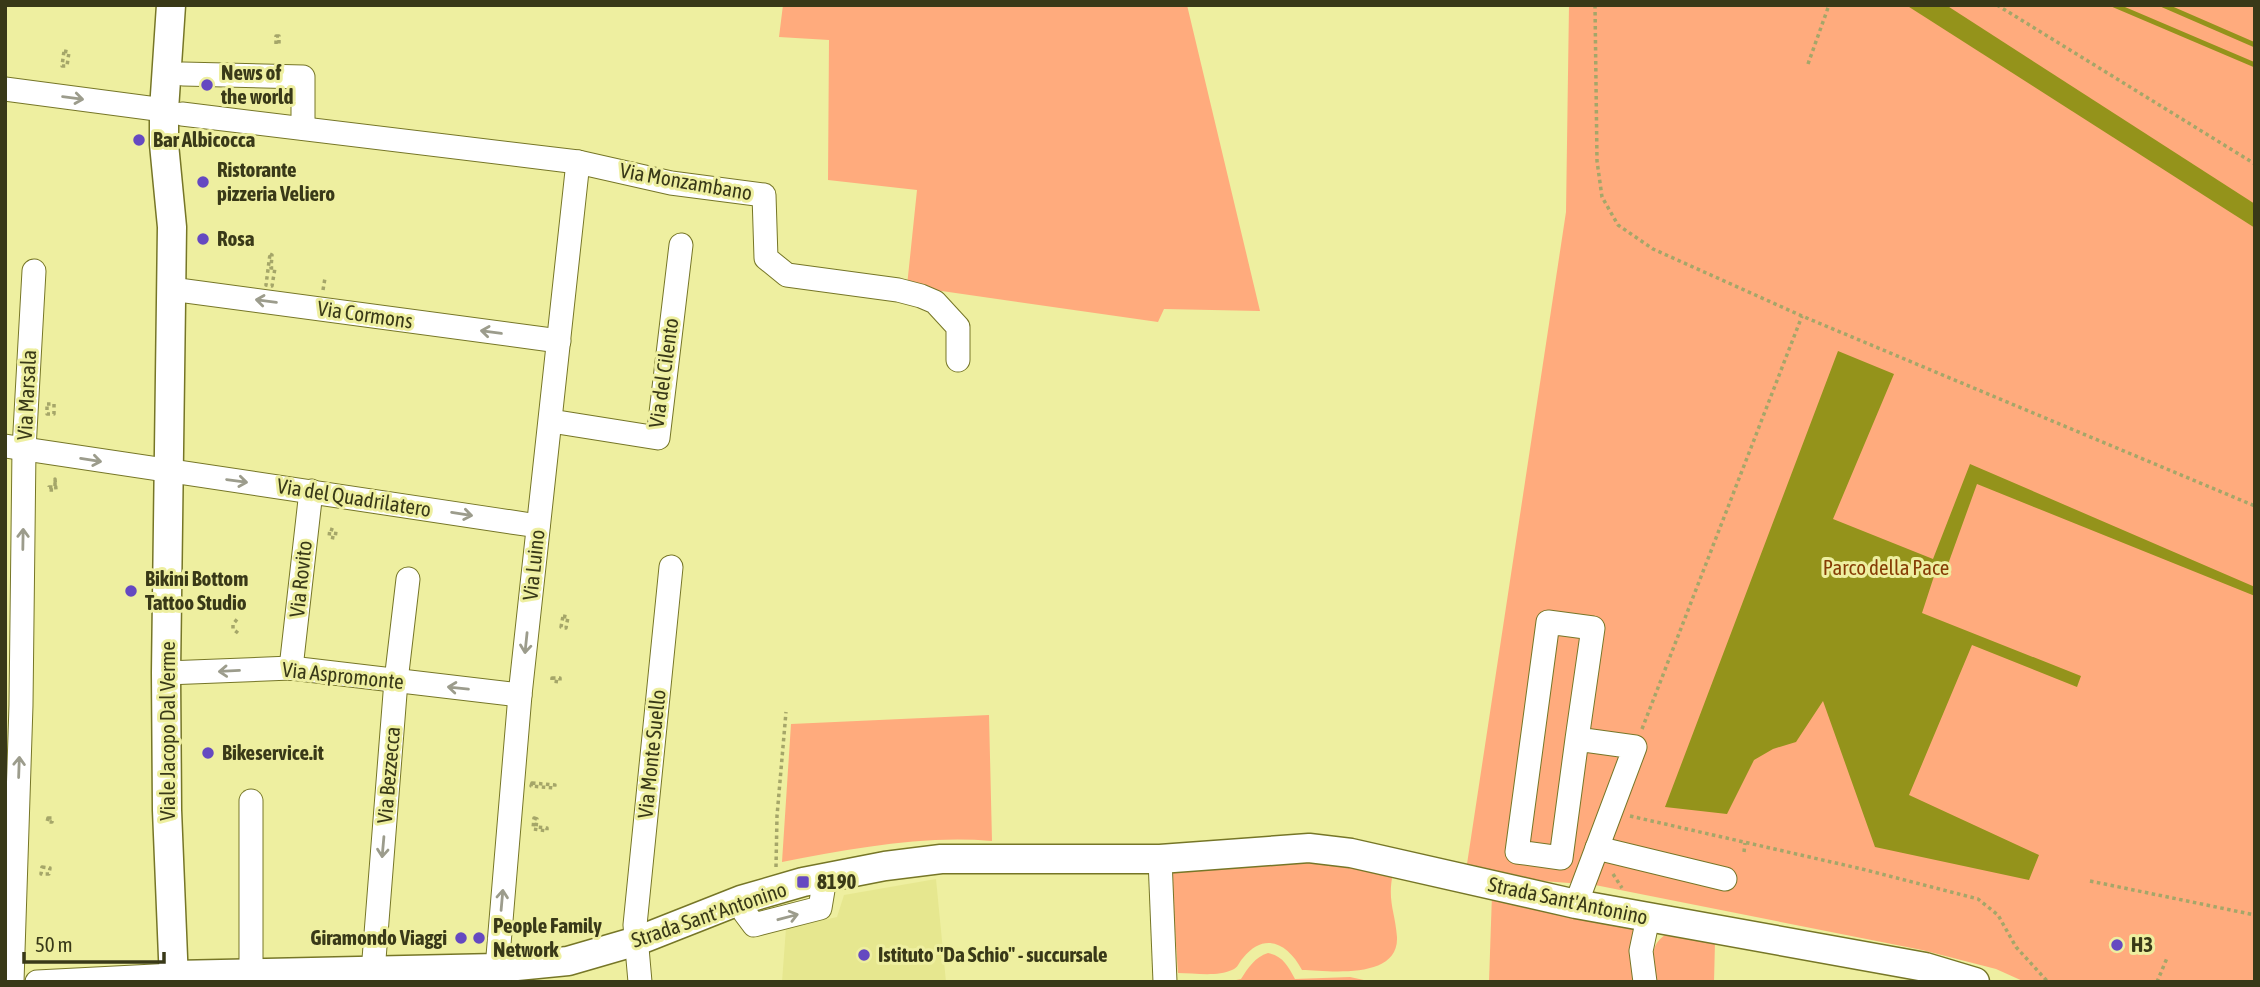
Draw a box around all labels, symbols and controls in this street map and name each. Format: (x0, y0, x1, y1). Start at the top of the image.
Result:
place label: News of the world (220, 60, 293, 108)
marker: News of the world (199, 77, 215, 93)
one-way arrow (61, 92, 84, 105)
place label: Bar Albicocca (153, 127, 256, 151)
marker: Bar Albicocca (131, 132, 147, 148)
place label: Ristorante pizzeria Veliero (217, 157, 335, 205)
street label: Via Monzambano (618, 158, 754, 204)
marker: Ristorante pizzeria Veliero (195, 174, 211, 190)
place label: Rosa (217, 226, 255, 250)
marker: Rosa (195, 231, 211, 247)
one-way arrow (255, 295, 277, 308)
street label: Via Cormons (316, 295, 414, 333)
street label: Via del Cilento (643, 316, 683, 429)
one-way arrow (480, 325, 503, 338)
street label: Via Marsala (12, 349, 40, 441)
one-way arrow (79, 454, 102, 467)
street label: Via del Quadrilatero (275, 473, 433, 521)
one-way arrow (225, 474, 247, 487)
one-way arrow (450, 508, 472, 521)
one-way arrow (16, 528, 29, 551)
street label: Via Luino (517, 528, 549, 601)
street label: Via Rovito (284, 539, 316, 619)
park label: Parco della Pace (1823, 555, 1949, 579)
place label: Bikini Bottom Tattoo Studio (145, 566, 248, 614)
marker: Bikini Bottom Tattoo Studio (123, 583, 139, 599)
one-way arrow (519, 631, 532, 654)
street label: Viale Jacopo Dal Verme (155, 641, 179, 821)
street label: Via Aspromonte (281, 657, 405, 693)
one-way arrow (218, 664, 241, 677)
one-way arrow (447, 682, 470, 695)
street label: Via Monte Suello (632, 688, 670, 820)
street label: Via Bezzecca (372, 726, 404, 824)
place label: Bikeservice.it (222, 740, 324, 764)
marker: Bikeservice.it (200, 745, 216, 761)
one-way arrow (12, 755, 25, 778)
one-way arrow (376, 835, 389, 858)
place label: 8190 (817, 869, 857, 893)
street label: Strada Sant'Antonino (1486, 871, 1650, 929)
marker: 8190 (795, 874, 811, 890)
street label: Strada Sant'Antonino (628, 876, 789, 952)
one-way arrow (496, 889, 509, 912)
one-way arrow (776, 910, 798, 923)
place label: People Family Network (493, 913, 602, 961)
scale bar (24, 920, 164, 964)
place label: Giramondo Viaggi (310, 925, 447, 949)
marker: Giramondo Viaggi (453, 930, 469, 946)
marker: People Family Network (471, 930, 487, 946)
text: 50 m (35, 932, 73, 956)
place label: H3 (2131, 932, 2153, 956)
marker: H3 (2109, 937, 2125, 953)
place label: Istituto "Da Schio" - succursale (878, 942, 1108, 966)
marker: Istituto "Da Schio" - succursale (856, 947, 872, 963)

